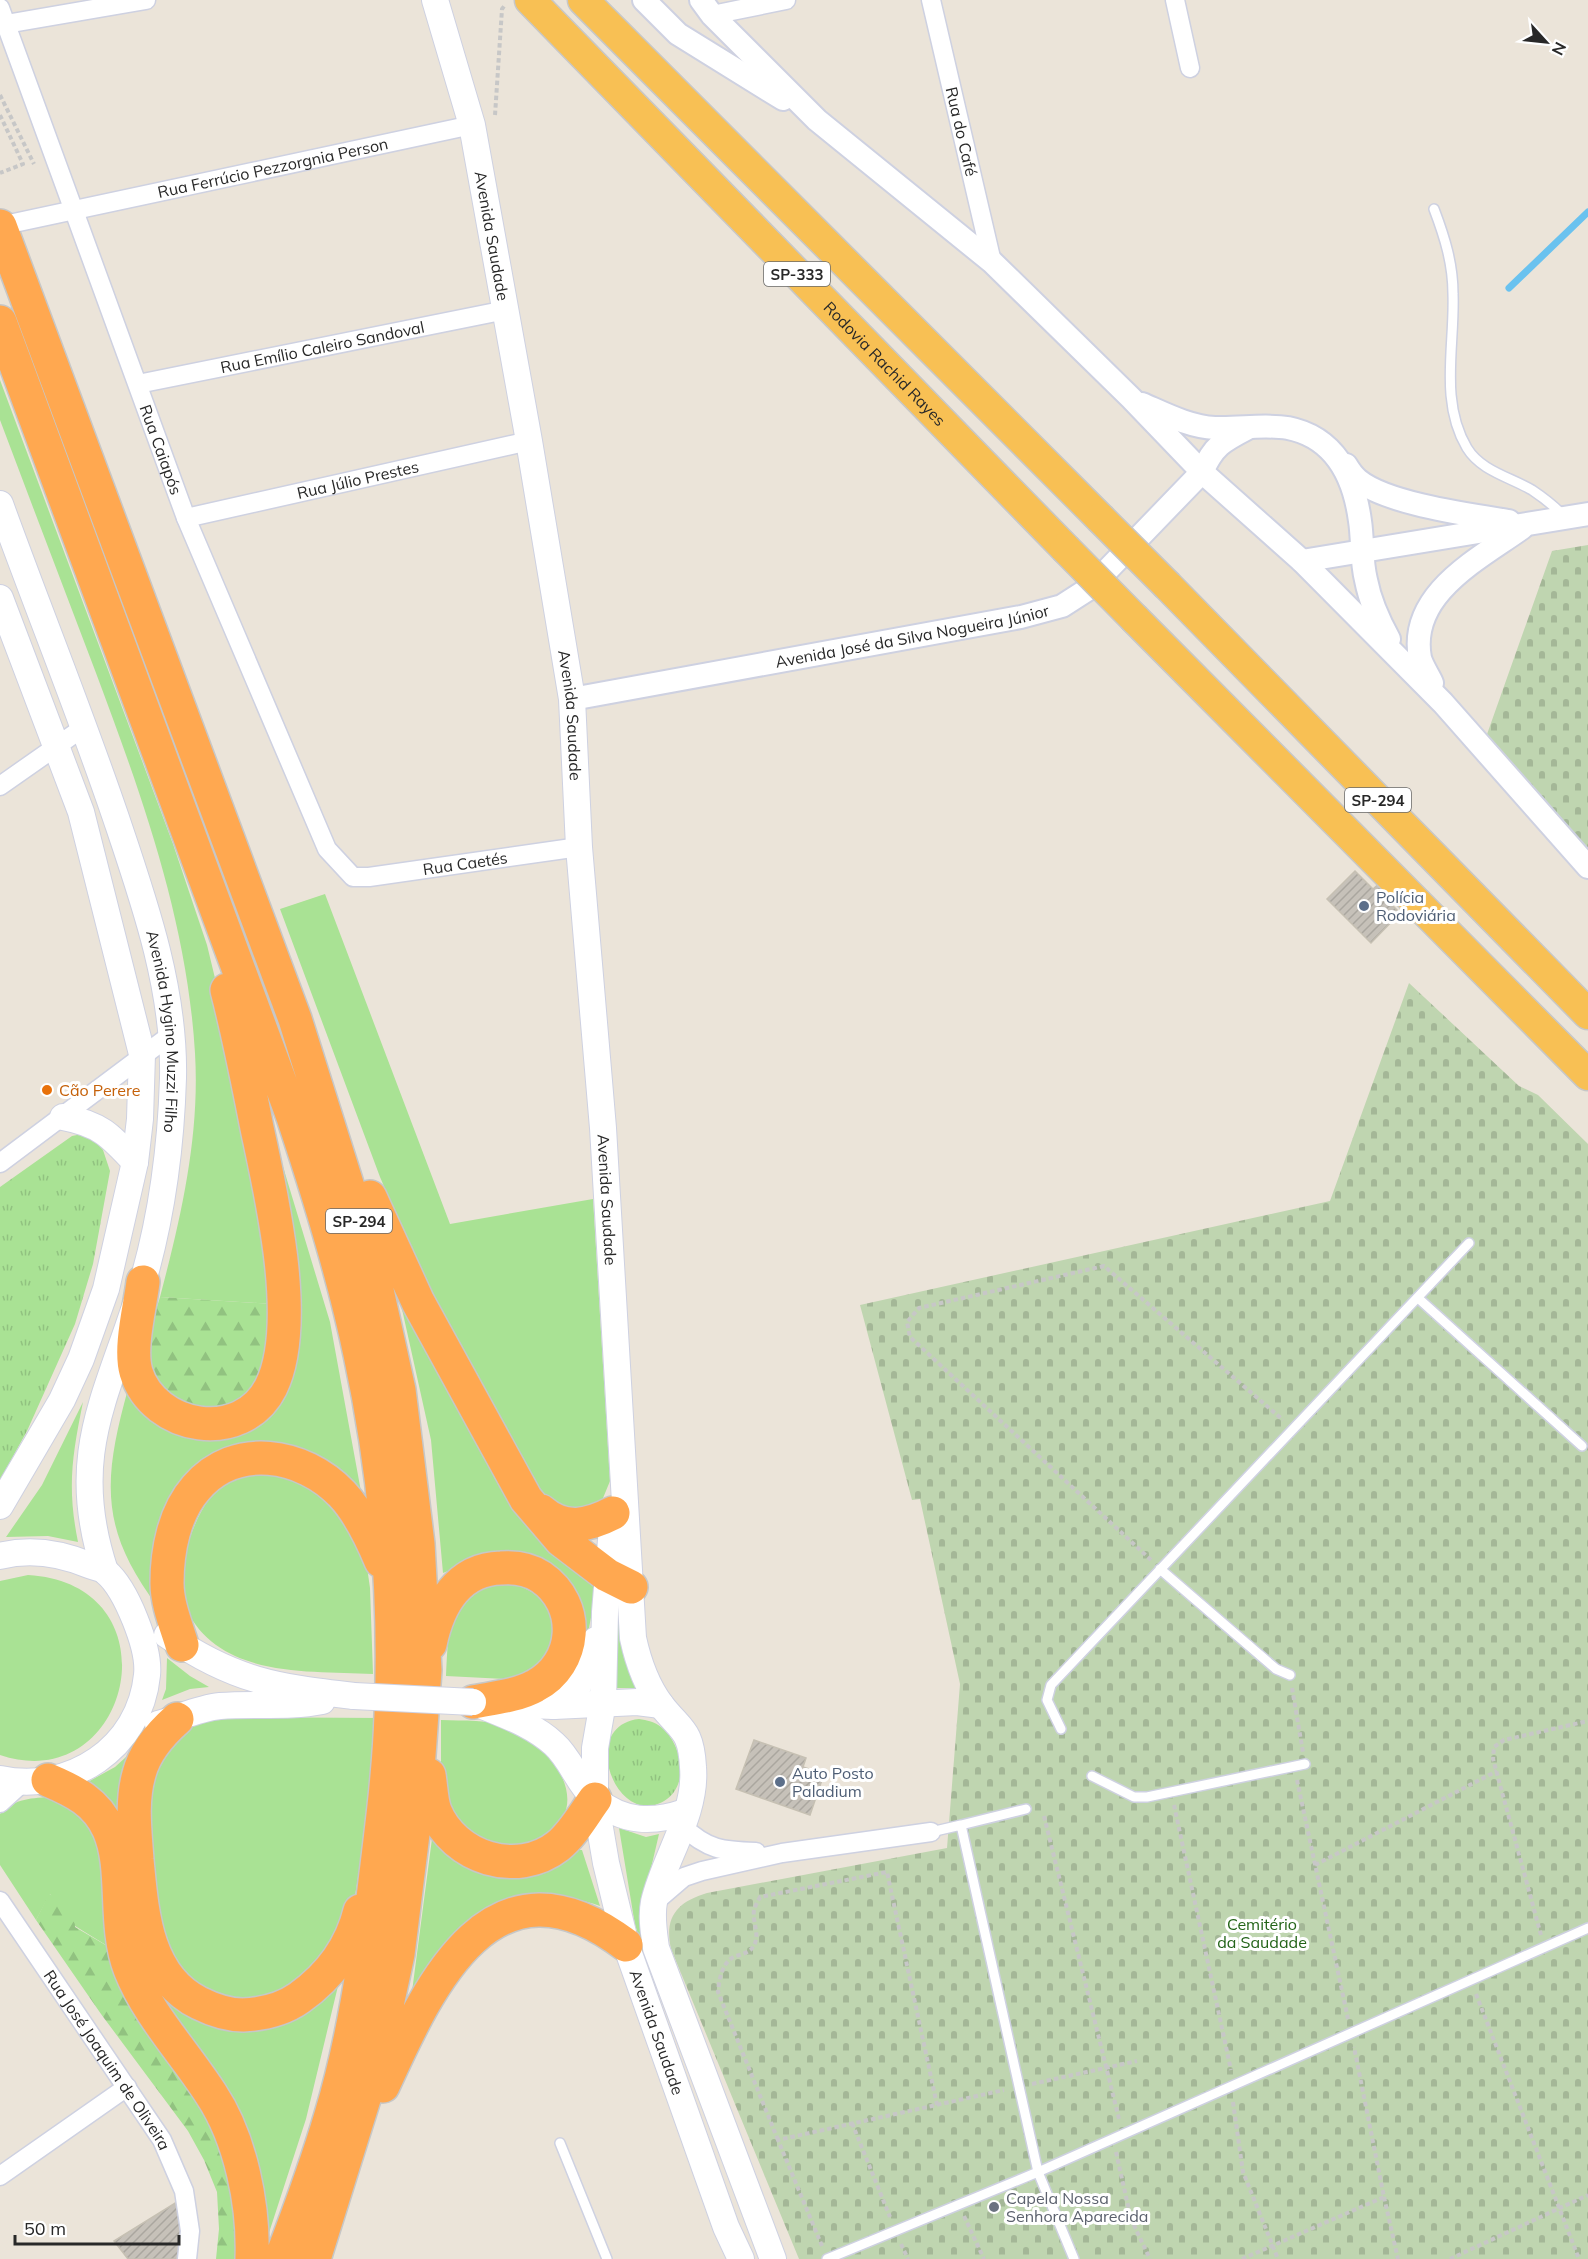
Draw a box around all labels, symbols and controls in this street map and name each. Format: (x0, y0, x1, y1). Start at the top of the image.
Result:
north arrow (1516, 12, 1576, 72)
text: N (1548, 39, 1571, 59)
street label: Rua do Café (942, 85, 982, 178)
street label: Rua Ferrúcio Pezzorgnia Person (156, 133, 390, 202)
street label: Avenida Saudade (470, 169, 514, 302)
road number: SP-333 (764, 262, 830, 286)
street label: Rodovia Rachid Rayes (820, 297, 950, 430)
street label: Rua Emílio Caleiro Sandoval (219, 317, 426, 377)
street label: Rua Caiapós (135, 402, 187, 497)
street label: Rua Júlio Prestes (295, 456, 421, 503)
street label: Avenida José da Silva Nogueira Júnior (774, 600, 1051, 672)
street label: Avenida Saudade (554, 648, 586, 781)
road number: SP-294 (1345, 788, 1411, 812)
street label: Rua Caetés (422, 847, 509, 879)
place label: Polícia Rodoviária (1376, 887, 1456, 925)
marker: Polícia Rodoviária (1357, 899, 1371, 913)
street label: Avenida Hygino Muzzi Filho (142, 928, 183, 1134)
place label: Cão Perere (59, 1080, 140, 1100)
marker: Cão Perere (40, 1083, 54, 1097)
street label: Avenida Saudade (593, 1133, 621, 1266)
road number: SP-294 (326, 1209, 392, 1233)
place label: Auto Posto Paladium (792, 1763, 874, 1801)
marker: Auto Posto Paladium (773, 1775, 787, 1789)
park label: Cemitério da Saudade (1217, 1914, 1307, 1952)
street label: Rua José Joaquim de Oliveira (40, 1966, 175, 2153)
street label: Avenida Saudade (626, 1967, 688, 2098)
place label: Capela Nossa Senhora Aparecida (1006, 2188, 1148, 2226)
marker: Capela Nossa Senhora Aparecida (987, 2200, 1001, 2214)
scale bar (15, 2208, 178, 2246)
text: 50 m (24, 2217, 66, 2240)

